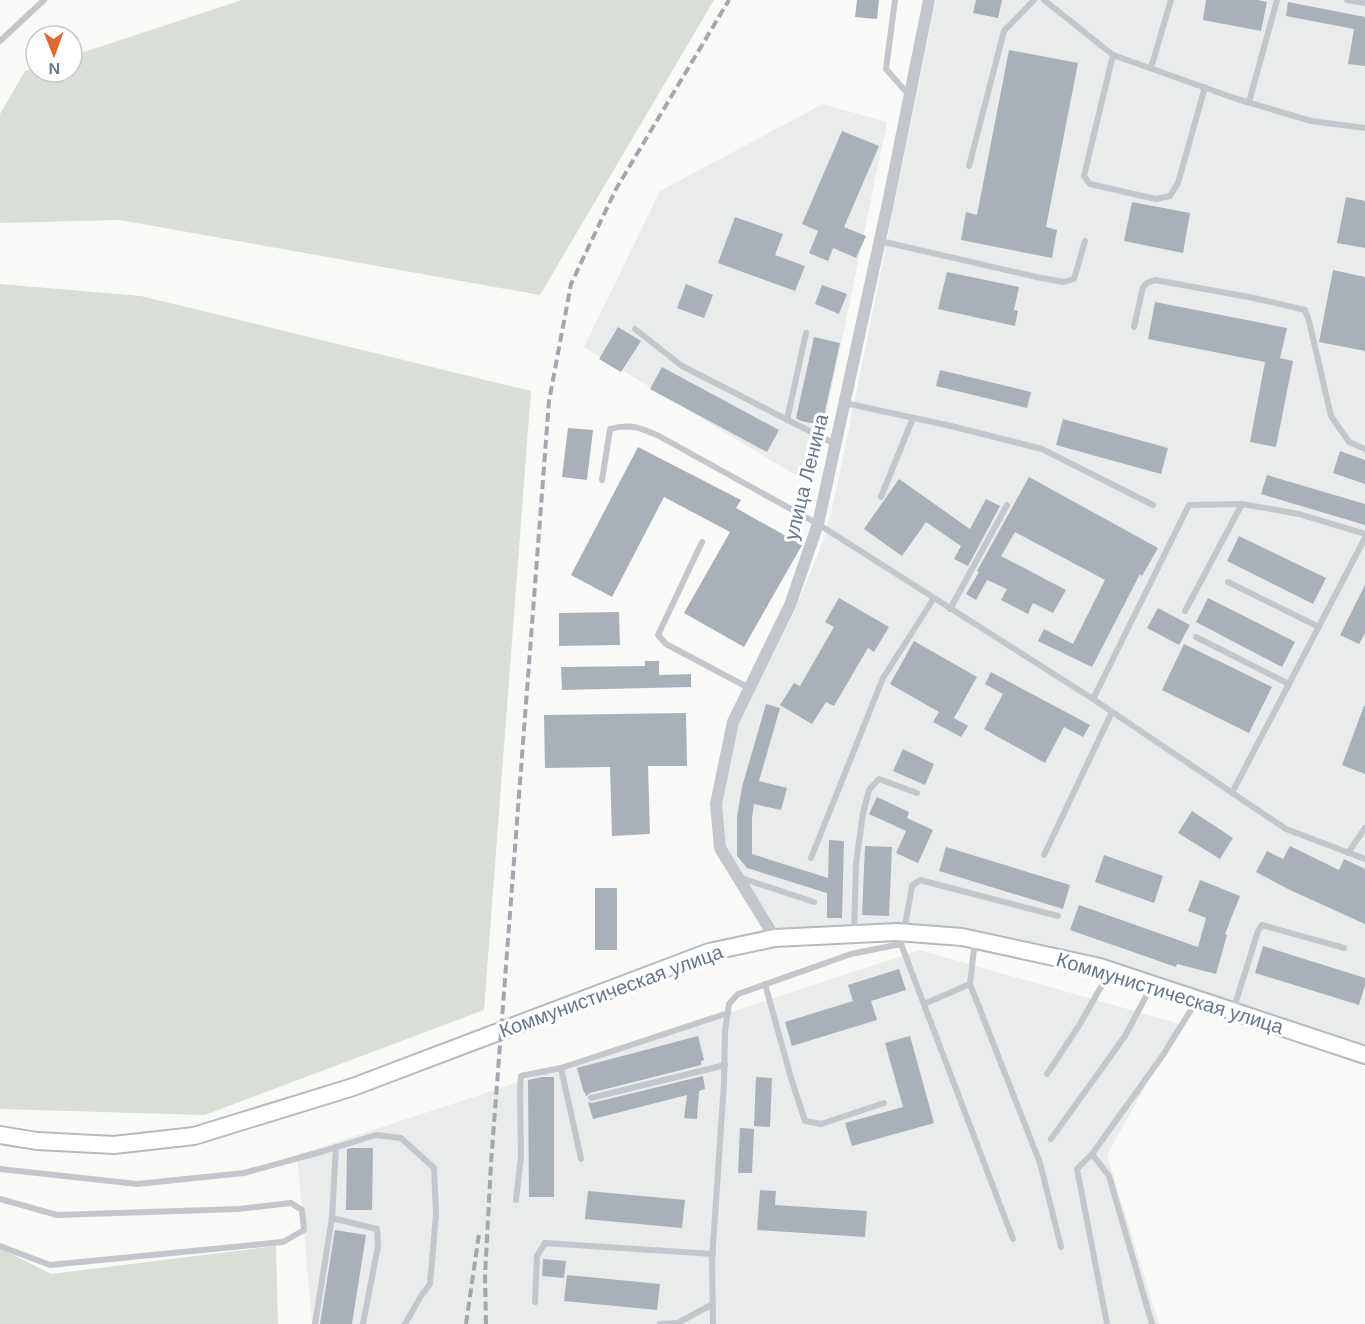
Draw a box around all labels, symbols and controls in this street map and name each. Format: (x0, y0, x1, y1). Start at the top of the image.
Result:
north arrow (24, 24, 84, 84)
text: N (48, 60, 60, 77)
street label: улица Ленина (780, 411, 833, 542)
street label: Коммунистическая улица (496, 940, 727, 1042)
street label: Коммунистическая улица (1054, 948, 1287, 1038)

